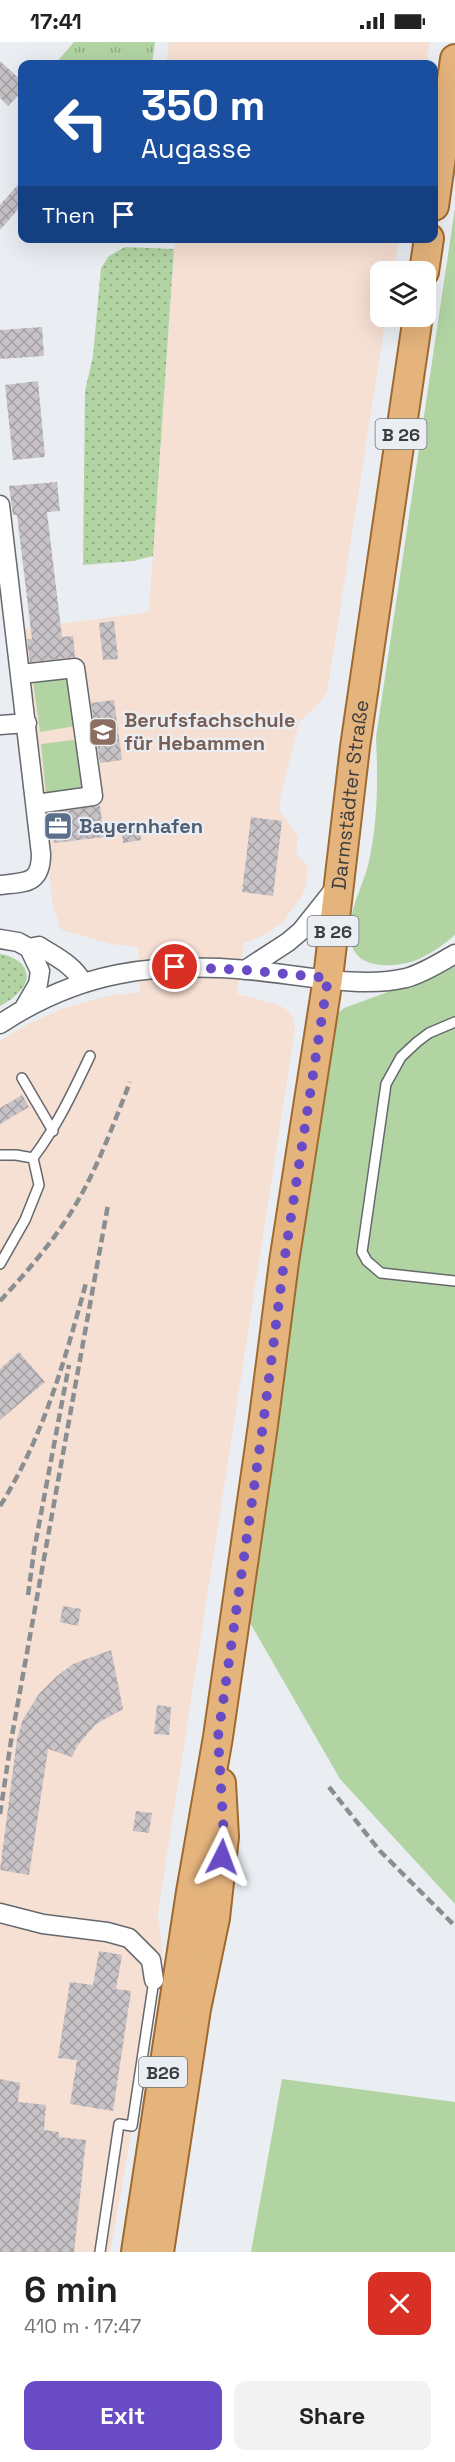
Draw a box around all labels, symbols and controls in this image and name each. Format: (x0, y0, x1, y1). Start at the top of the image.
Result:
text: 17:41 (30, 7, 82, 35)
text: 350 m (141, 79, 266, 132)
icon: left (42, 84, 120, 162)
text: Augasse (141, 131, 252, 166)
icon: arrive (107, 198, 140, 231)
text: Then (42, 201, 95, 229)
map controls (370, 261, 436, 327)
button: layers (370, 261, 436, 327)
road number: B 26 (376, 419, 426, 449)
street label: Darmstädter Straße (325, 698, 375, 891)
place label: Berufsfachschule für Hebammen (124, 707, 295, 756)
school or university icon: Berufsfachschule für Hebammen (87, 716, 119, 748)
office icon: Bayernhafen (42, 810, 74, 842)
place label: Bayernhafen (79, 813, 203, 839)
road number: B 26 (308, 916, 358, 946)
pin (149, 941, 200, 992)
icon: arrive (158, 950, 191, 983)
position arrow (190, 1825, 254, 1889)
road number: B26 (139, 2057, 187, 2087)
text: 6 min (24, 2267, 118, 2313)
button: close (368, 2272, 431, 2335)
text: 410 m · 17:47 (24, 2313, 141, 2339)
button: Exit (24, 2381, 222, 2450)
button: Share (234, 2381, 431, 2450)

